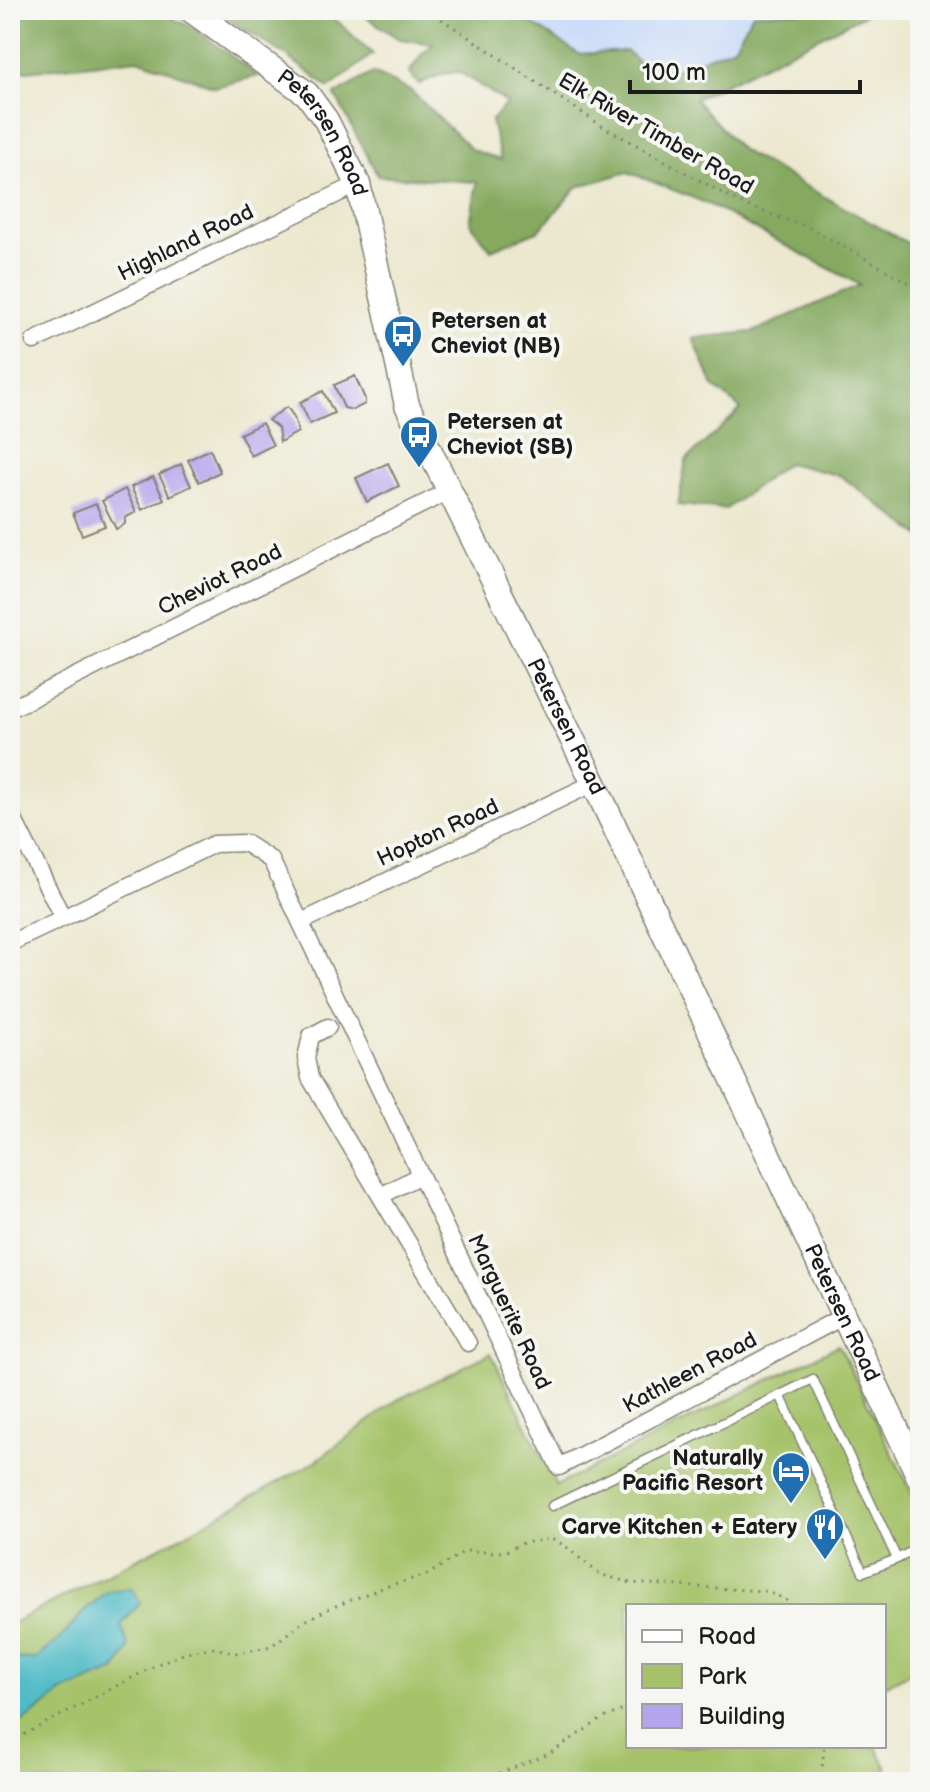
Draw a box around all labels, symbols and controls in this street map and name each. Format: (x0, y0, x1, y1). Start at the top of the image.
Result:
scale bar (630, 44, 860, 94)
text: 100 m (642, 58, 706, 87)
street label: Petersen Road (272, 63, 374, 198)
street label: Elk River Timber Road (553, 67, 759, 201)
street label: Highland Road (114, 199, 258, 287)
place label: Petersen at Cheviot (NB) (431, 308, 561, 360)
bus stop icon: Petersen at Cheviot (NB) (382, 313, 424, 368)
place label: Petersen at Cheviot (SB) (447, 409, 573, 461)
bus stop icon: Petersen at Cheviot (SB) (398, 414, 440, 469)
street label: Cheviot Road (154, 538, 286, 622)
street label: Petersen Road (521, 654, 611, 799)
street label: Hopton Road (373, 793, 503, 873)
street label: Marguerite Road (461, 1230, 557, 1394)
street label: Petersen Road (798, 1240, 886, 1386)
street label: Kathleen Road (618, 1326, 762, 1420)
place label: Naturally Pacific Resort (622, 1445, 764, 1497)
hotel icon: Naturally Pacific Resort (770, 1450, 812, 1505)
restaurant icon: Carve Kitchen + Eatery (804, 1506, 846, 1561)
place label: Carve Kitchen + Eatery (561, 1514, 797, 1541)
legend (626, 1604, 886, 1748)
text: Road (698, 1622, 756, 1651)
text: Park (698, 1662, 746, 1691)
text: Building (698, 1702, 785, 1731)

